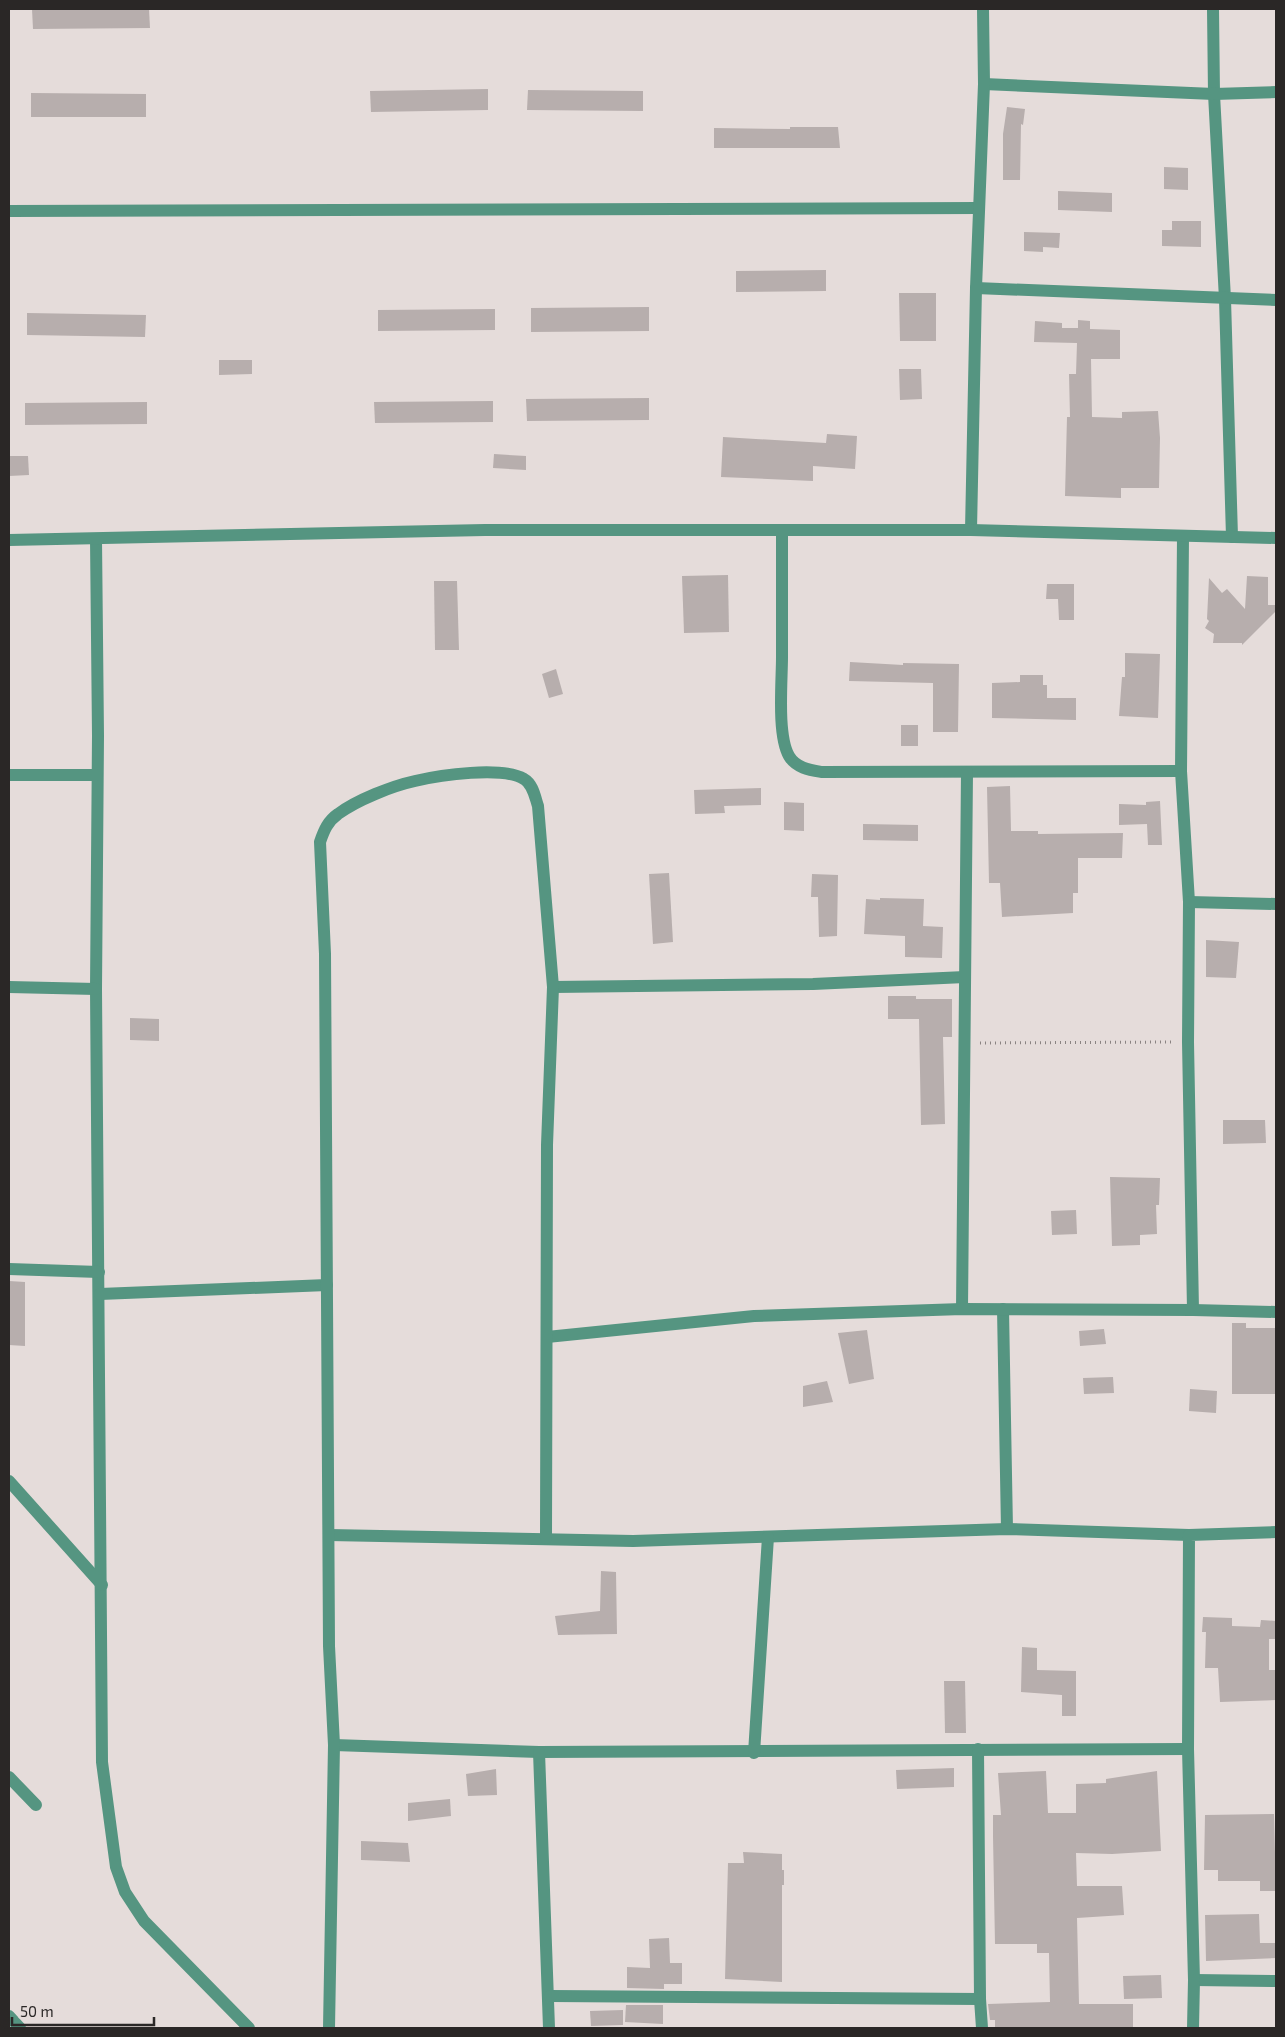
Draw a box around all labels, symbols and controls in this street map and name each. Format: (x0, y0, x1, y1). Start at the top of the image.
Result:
scale bar (12, 1994, 155, 2026)
text: 50 m (20, 2002, 54, 2020)

